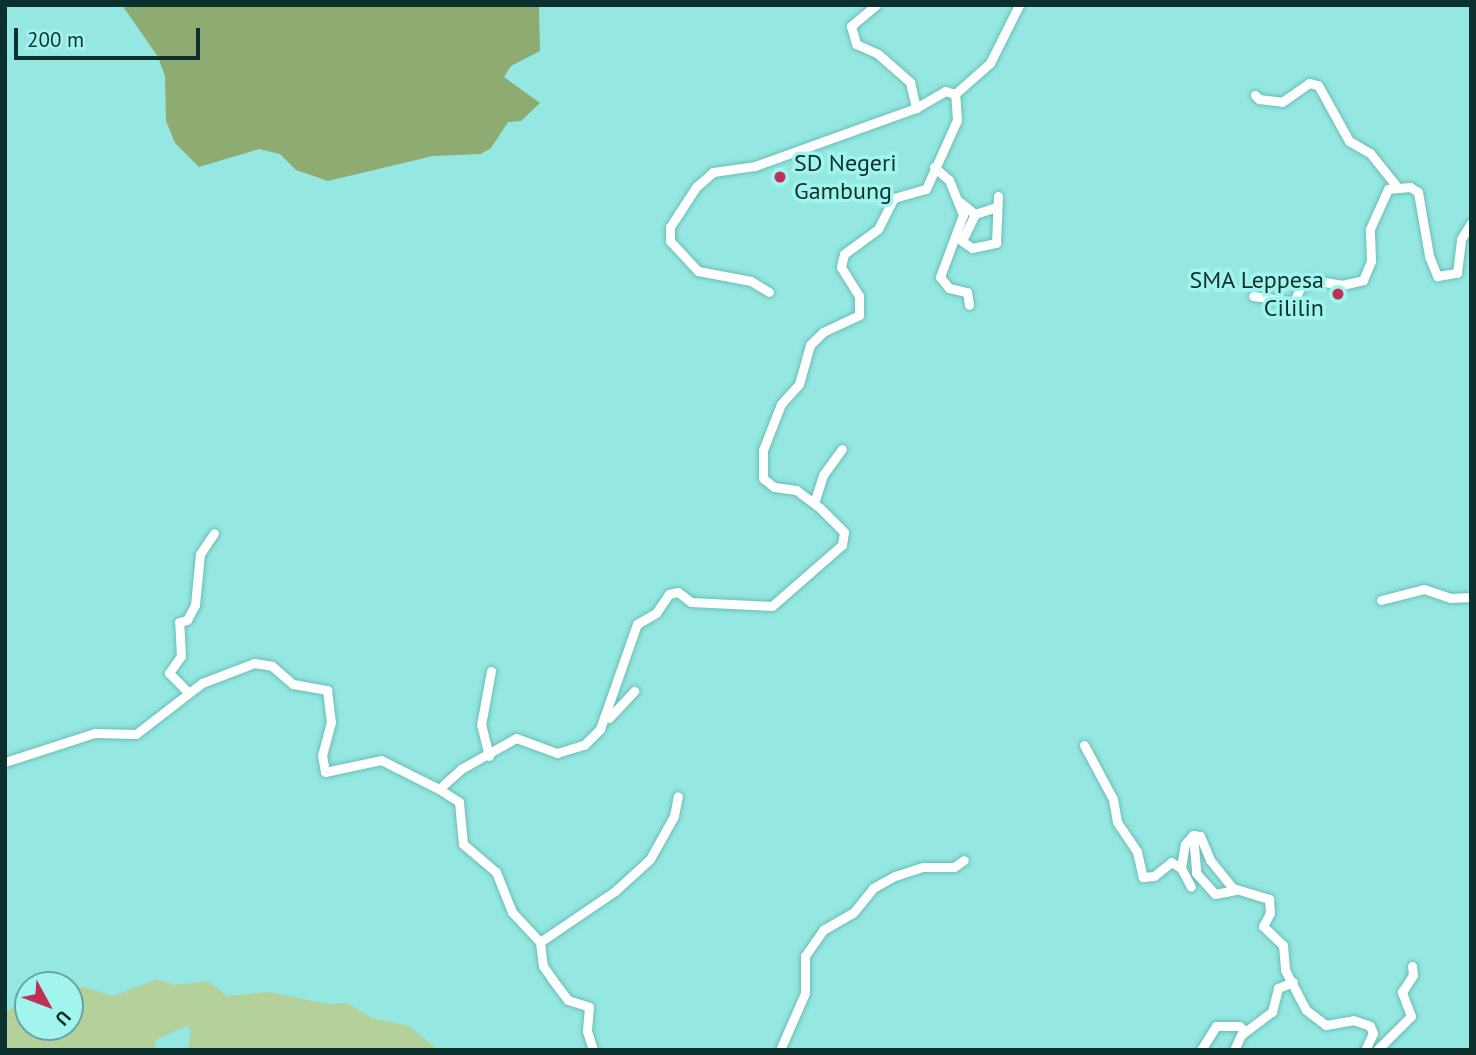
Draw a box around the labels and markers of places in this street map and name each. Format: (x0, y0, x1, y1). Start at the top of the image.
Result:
place label: SD Negeri Gambung (794, 149, 897, 205)
marker: SD Negeri Gambung (772, 169, 788, 185)
place label: SMA Leppesa Cililin (1188, 266, 1324, 322)
marker: SMA Leppesa Cililin (1330, 286, 1346, 302)

